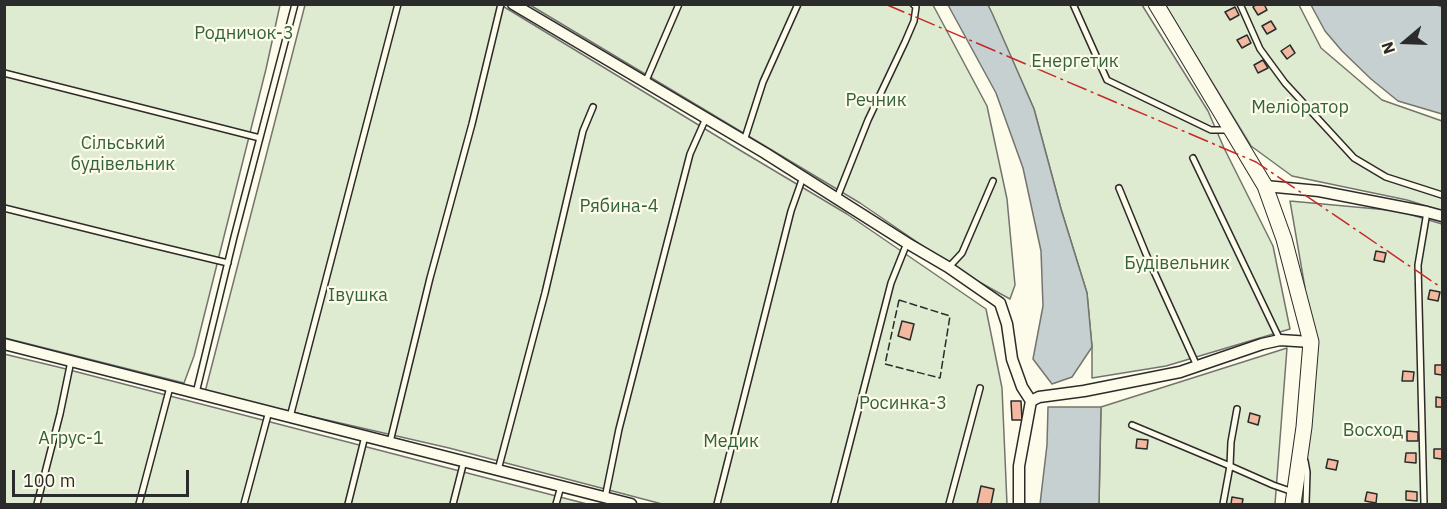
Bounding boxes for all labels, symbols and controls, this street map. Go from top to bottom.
north arrow [1375,12,1435,72]
park label: Родничок-3 [194,23,294,45]
text: N [1377,39,1399,57]
park label: Енергетик [1031,51,1119,73]
park label: Речник [845,90,907,112]
park label: Меліоратор [1251,97,1349,119]
park label: Сільський будівельник [71,133,175,176]
park label: Рябина-4 [579,196,659,218]
park label: Будівельник [1124,253,1230,275]
park label: Івушка [328,285,388,307]
park label: Росинка-3 [859,393,947,415]
park label: Восход [1343,420,1403,442]
park label: Агрус-1 [38,428,104,450]
park label: Медик [703,431,759,453]
scale bar [15,458,192,496]
text: 100 m [23,469,75,492]

